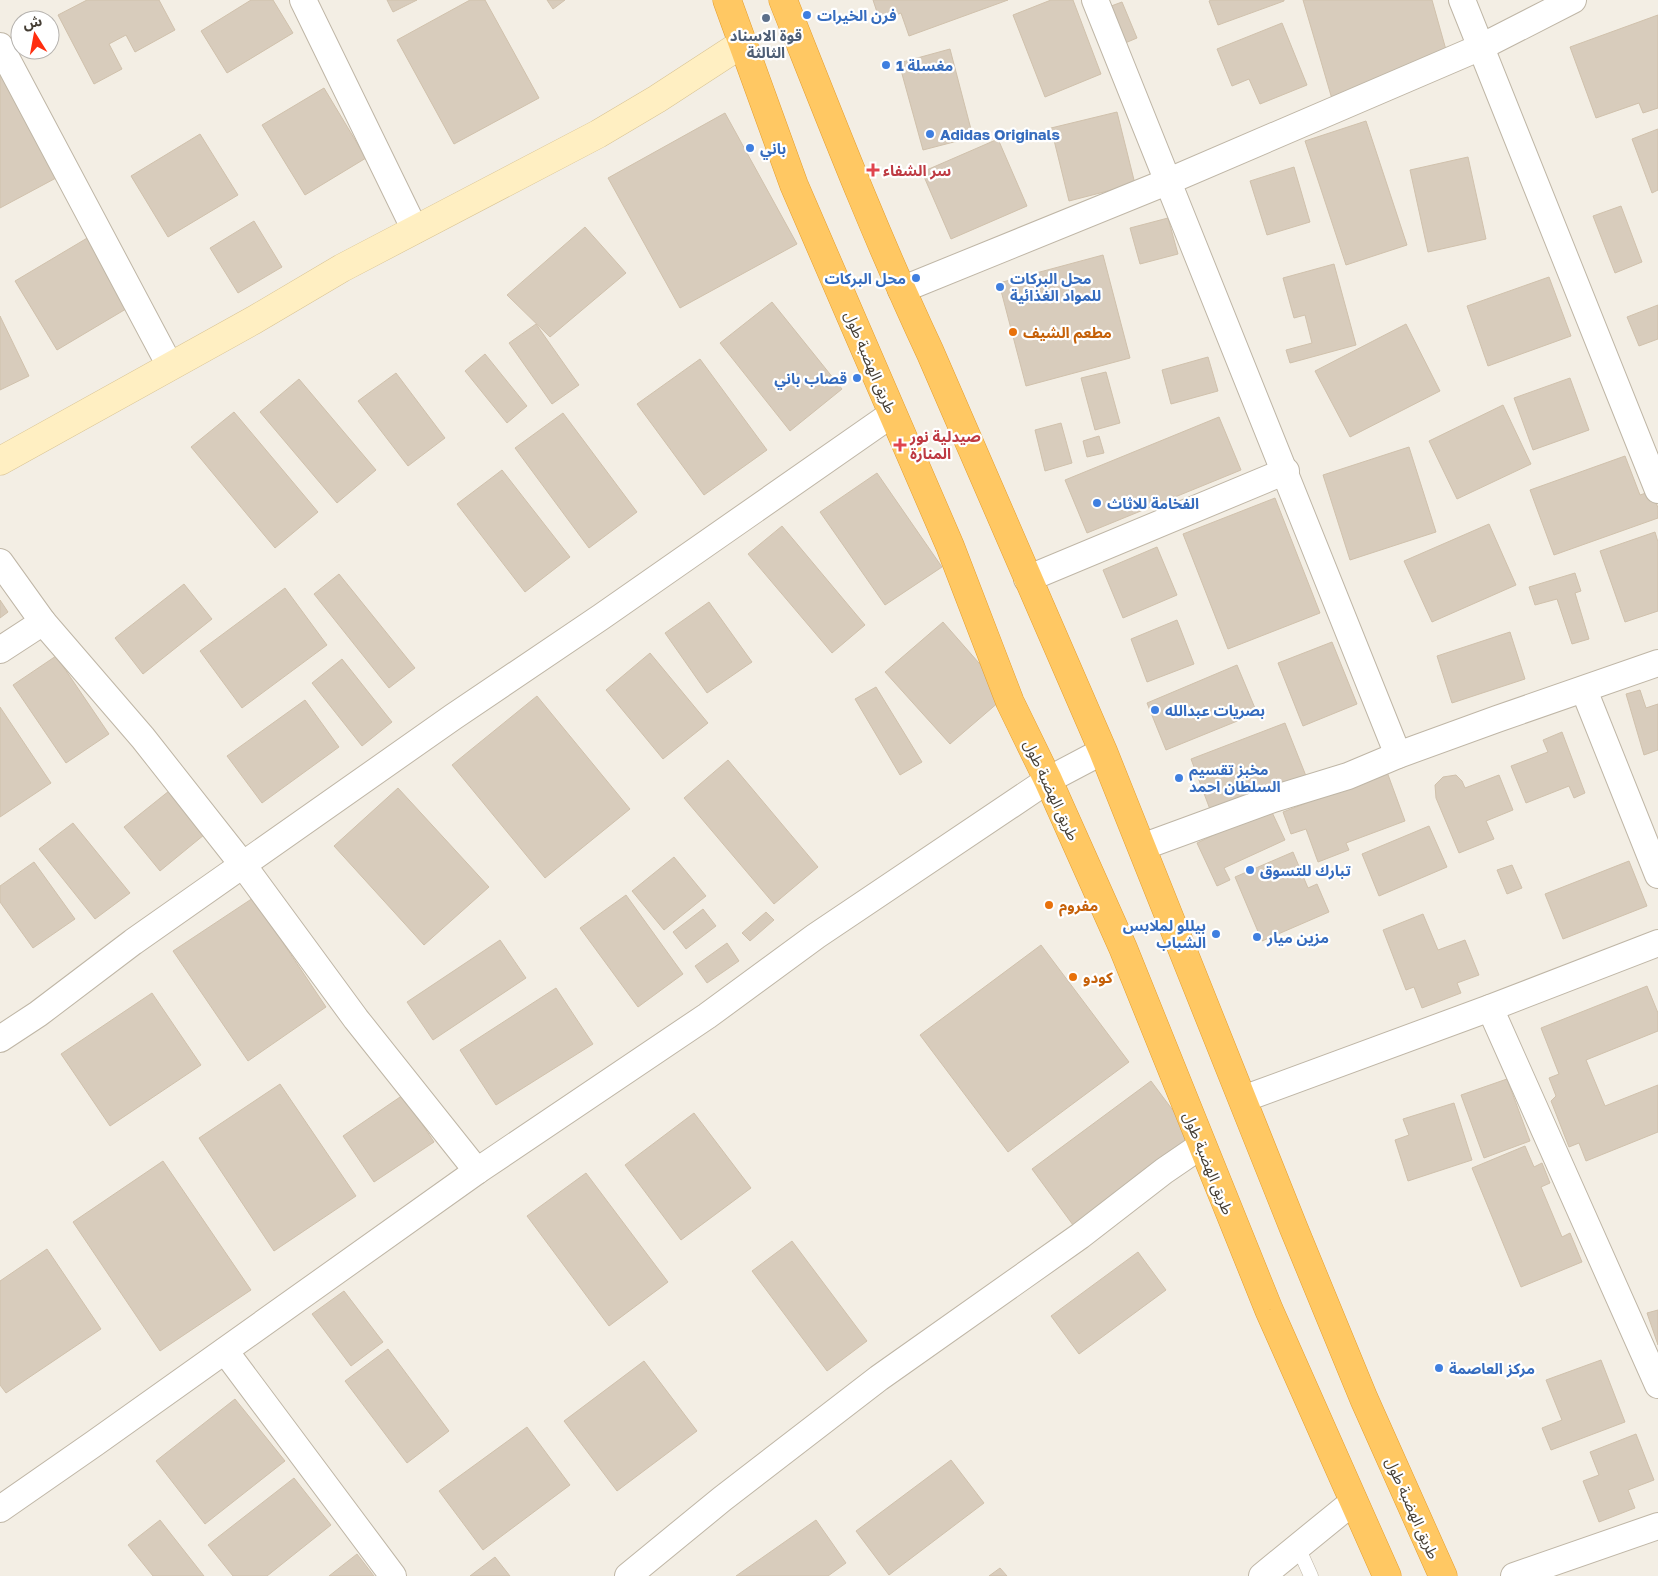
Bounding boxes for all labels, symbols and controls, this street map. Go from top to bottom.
place label: فرن الخيرات [817,6,897,25]
marker: فرن الخيرات [801,9,813,21]
north arrow [10,10,60,60]
text: ش [21,12,43,32]
marker: قوة الاسناد الثالثة [760,12,772,24]
place label: قوة الاسناد الثالثة [730,26,802,61]
place label: مغسلة 1 [896,56,953,74]
marker: مغسلة 1 [880,59,892,71]
place label: Adidas Originals [940,125,1060,143]
marker: Adidas Originals [924,128,936,140]
place label: باني [760,139,786,160]
marker: باني [744,142,756,154]
place label: سر الشفاء [883,161,951,180]
marker: سر الشفاء [867,164,879,176]
place label: محل البركات [824,269,906,288]
place label: محل البركات للمواد الغذائية [1010,269,1101,305]
marker: محل البركات [910,272,922,284]
marker: محل البركات للمواد الغذائية [994,281,1006,293]
street label: طريق الهضبة طول [840,308,901,417]
place label: مطعم الشيف [1023,323,1112,344]
marker: مطعم الشيف [1007,326,1019,338]
place label: قصاب باني [774,369,847,390]
marker: قصاب باني [851,372,863,384]
place label: صيدلية نور المنارة [909,427,981,463]
marker: صيدلية نور المنارة [894,439,906,451]
place label: الفخامة للاثاث [1107,494,1199,512]
marker: الفخامة للاثاث [1091,497,1103,509]
place label: بصريات عبدالله [1165,701,1265,720]
marker: بصريات عبدالله [1149,704,1161,716]
street label: طريق الهضبة طول [1019,737,1083,844]
place label: مخبز تقسيم السلطان احمد [1189,760,1281,795]
marker: مخبز تقسيم السلطان احمد [1173,772,1185,784]
place label: تبارك للتسوق [1260,861,1351,880]
marker: تبارك للتسوق [1244,864,1256,876]
place label: مفروم [1059,896,1098,917]
marker: مفروم [1043,899,1055,911]
place label: بيللو لملابس الشباب [1123,916,1206,951]
marker: بيللو لملابس الشباب [1210,928,1222,940]
place label: مزين ميار [1266,928,1329,947]
marker: مزين ميار [1251,931,1263,943]
place label: كودو [1083,968,1113,987]
marker: كودو [1067,971,1079,983]
street label: طريق الهضبة طول [1178,1109,1238,1218]
place label: مركز العاصمة [1449,1359,1535,1378]
marker: مركز العاصمة [1433,1362,1445,1374]
street label: طريق الهضبة طول [1381,1454,1443,1562]

